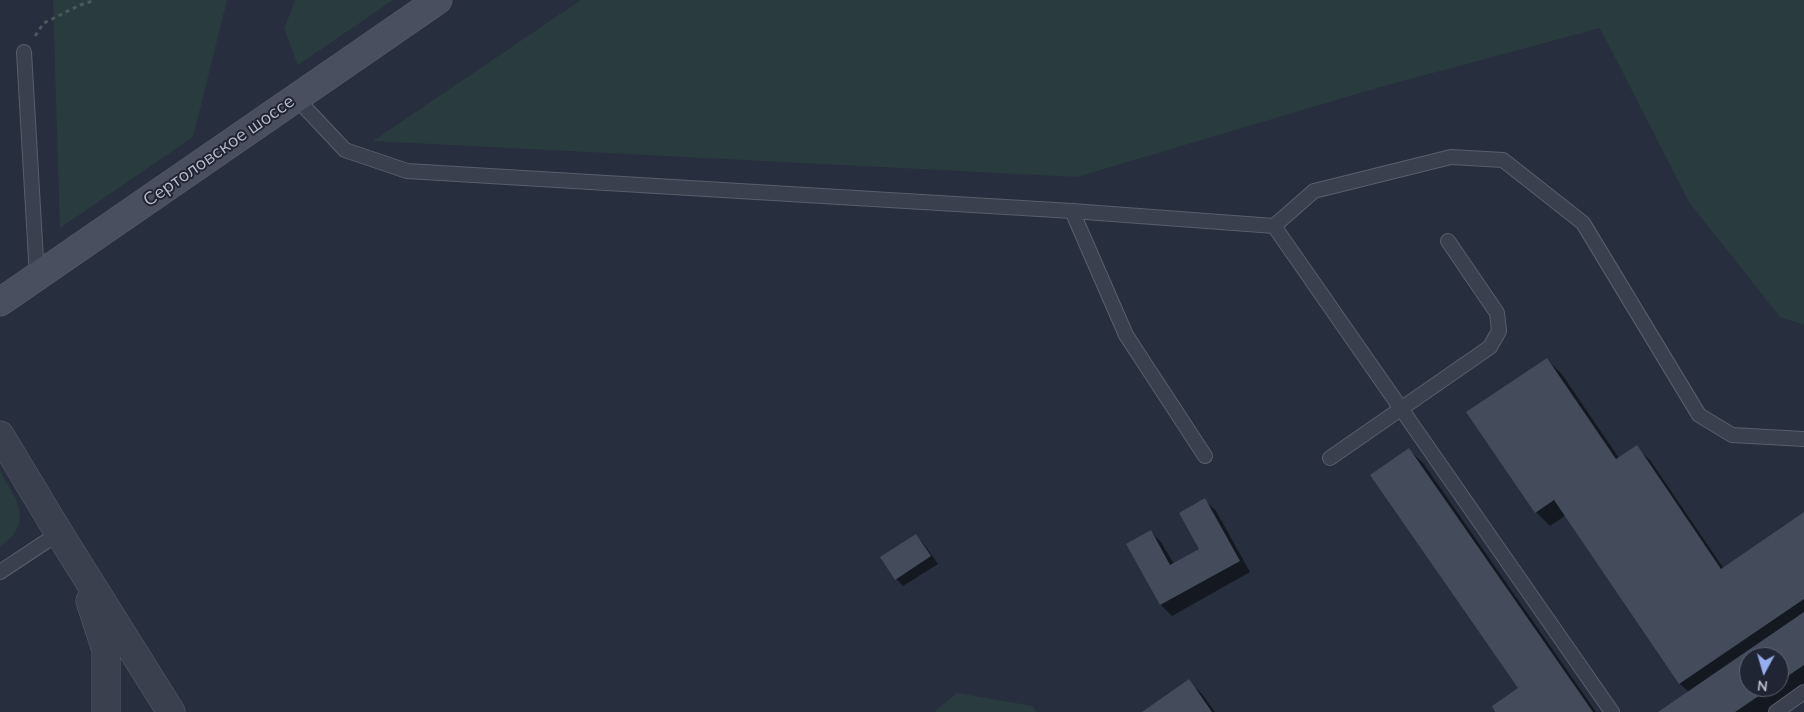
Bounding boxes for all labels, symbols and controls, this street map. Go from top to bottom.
street label: Сертоловское шоссе [139,91,299,211]
north arrow [1739,647,1789,697]
text: N [1756,676,1769,695]

